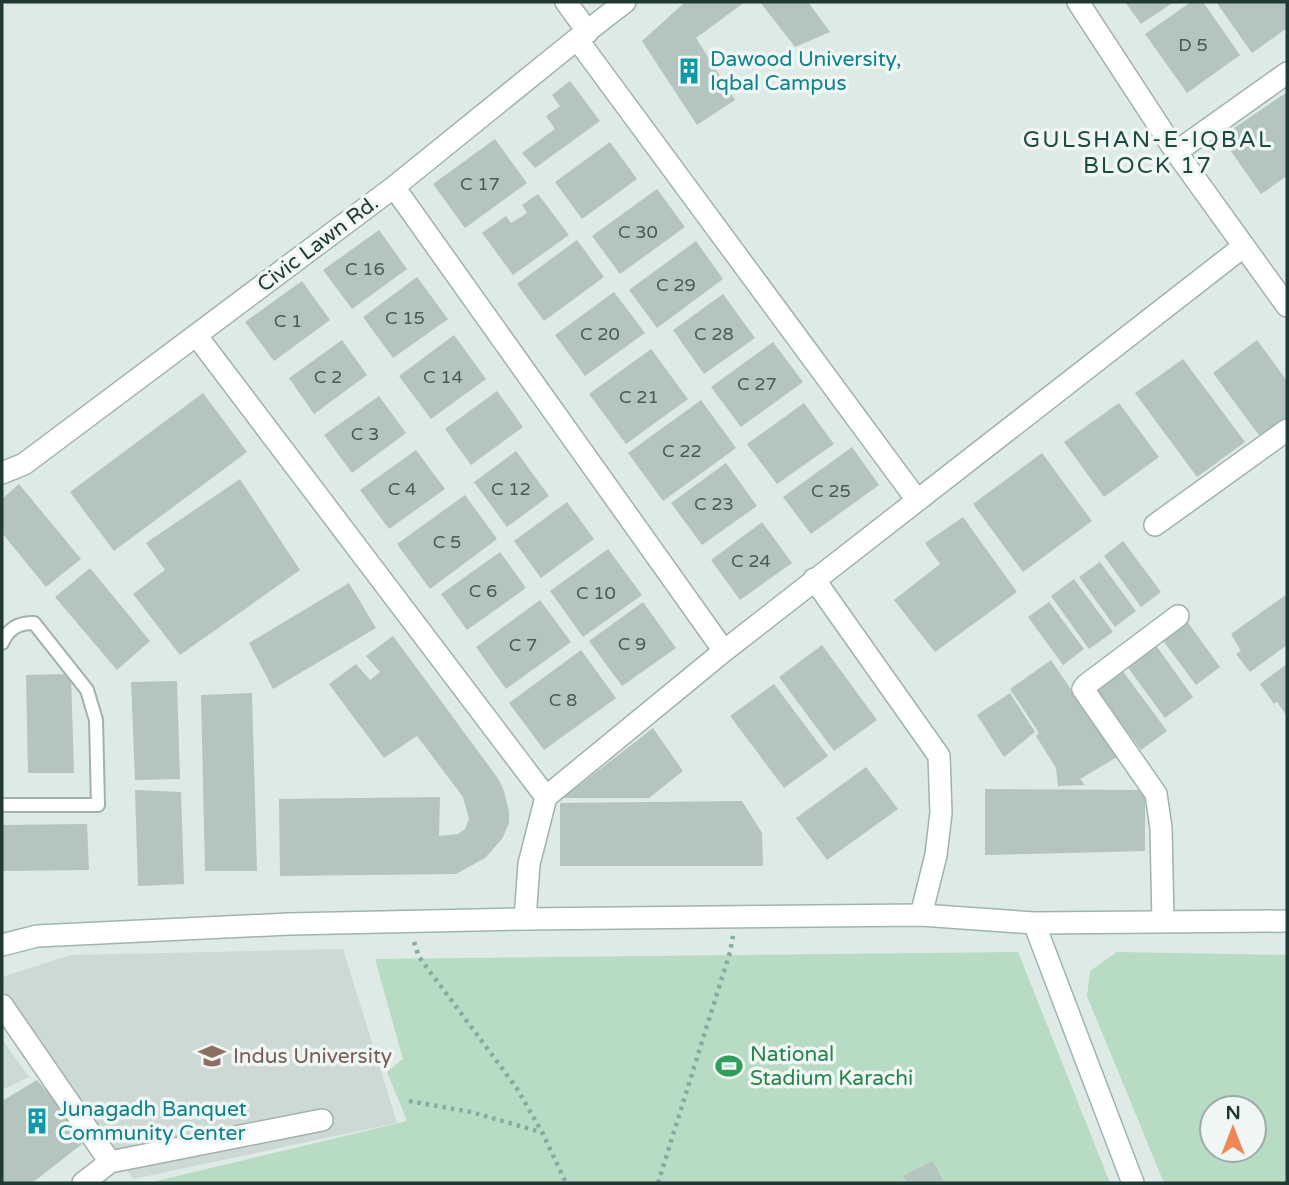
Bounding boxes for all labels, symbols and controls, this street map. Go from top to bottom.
house number: D 5 [1178,34,1208,56]
place label: Dawood University, Iqbal Campus [710,47,902,96]
building icon: Dawood University, Iqbal Campus [674,56,704,86]
district label: GULSHAN-E-IQBAL BLOCK 17 [1023,126,1273,180]
house number: C 17 [460,173,500,195]
street label: Civic Lawn Rd. [253,190,383,298]
house number: C 30 [618,221,658,243]
house number: C 16 [345,258,385,280]
house number: C 29 [656,274,696,296]
house number: C 15 [385,307,425,329]
house number: C 1 [274,310,302,332]
house number: C 20 [580,323,620,345]
house number: C 28 [694,323,734,345]
house number: C 2 [314,366,342,388]
house number: C 14 [423,366,463,388]
house number: C 27 [737,373,777,395]
house number: C 21 [619,386,659,408]
house number: C 3 [351,423,379,445]
house number: C 22 [662,440,702,462]
house number: C 4 [388,478,416,500]
house number: C 12 [491,478,531,500]
house number: C 25 [811,480,851,502]
house number: C 23 [694,493,734,515]
house number: C 5 [433,531,461,553]
house number: C 24 [731,550,771,572]
house number: C 6 [469,580,497,602]
house number: C 10 [576,582,616,604]
house number: C 9 [618,633,646,655]
house number: C 7 [509,634,537,656]
house number: C 8 [549,689,577,711]
school or university icon: Indus University [197,1041,227,1071]
place label: National Stadium Karachi [750,1042,913,1091]
place label: Indus University [233,1044,392,1069]
sports icon: National Stadium Karachi [714,1051,744,1081]
north arrow [1198,1094,1268,1164]
place label: Junagadh Banquet Community Center [58,1097,247,1146]
text: N [1225,1102,1241,1124]
building icon: Junagadh Banquet Community Center [22,1106,52,1136]

